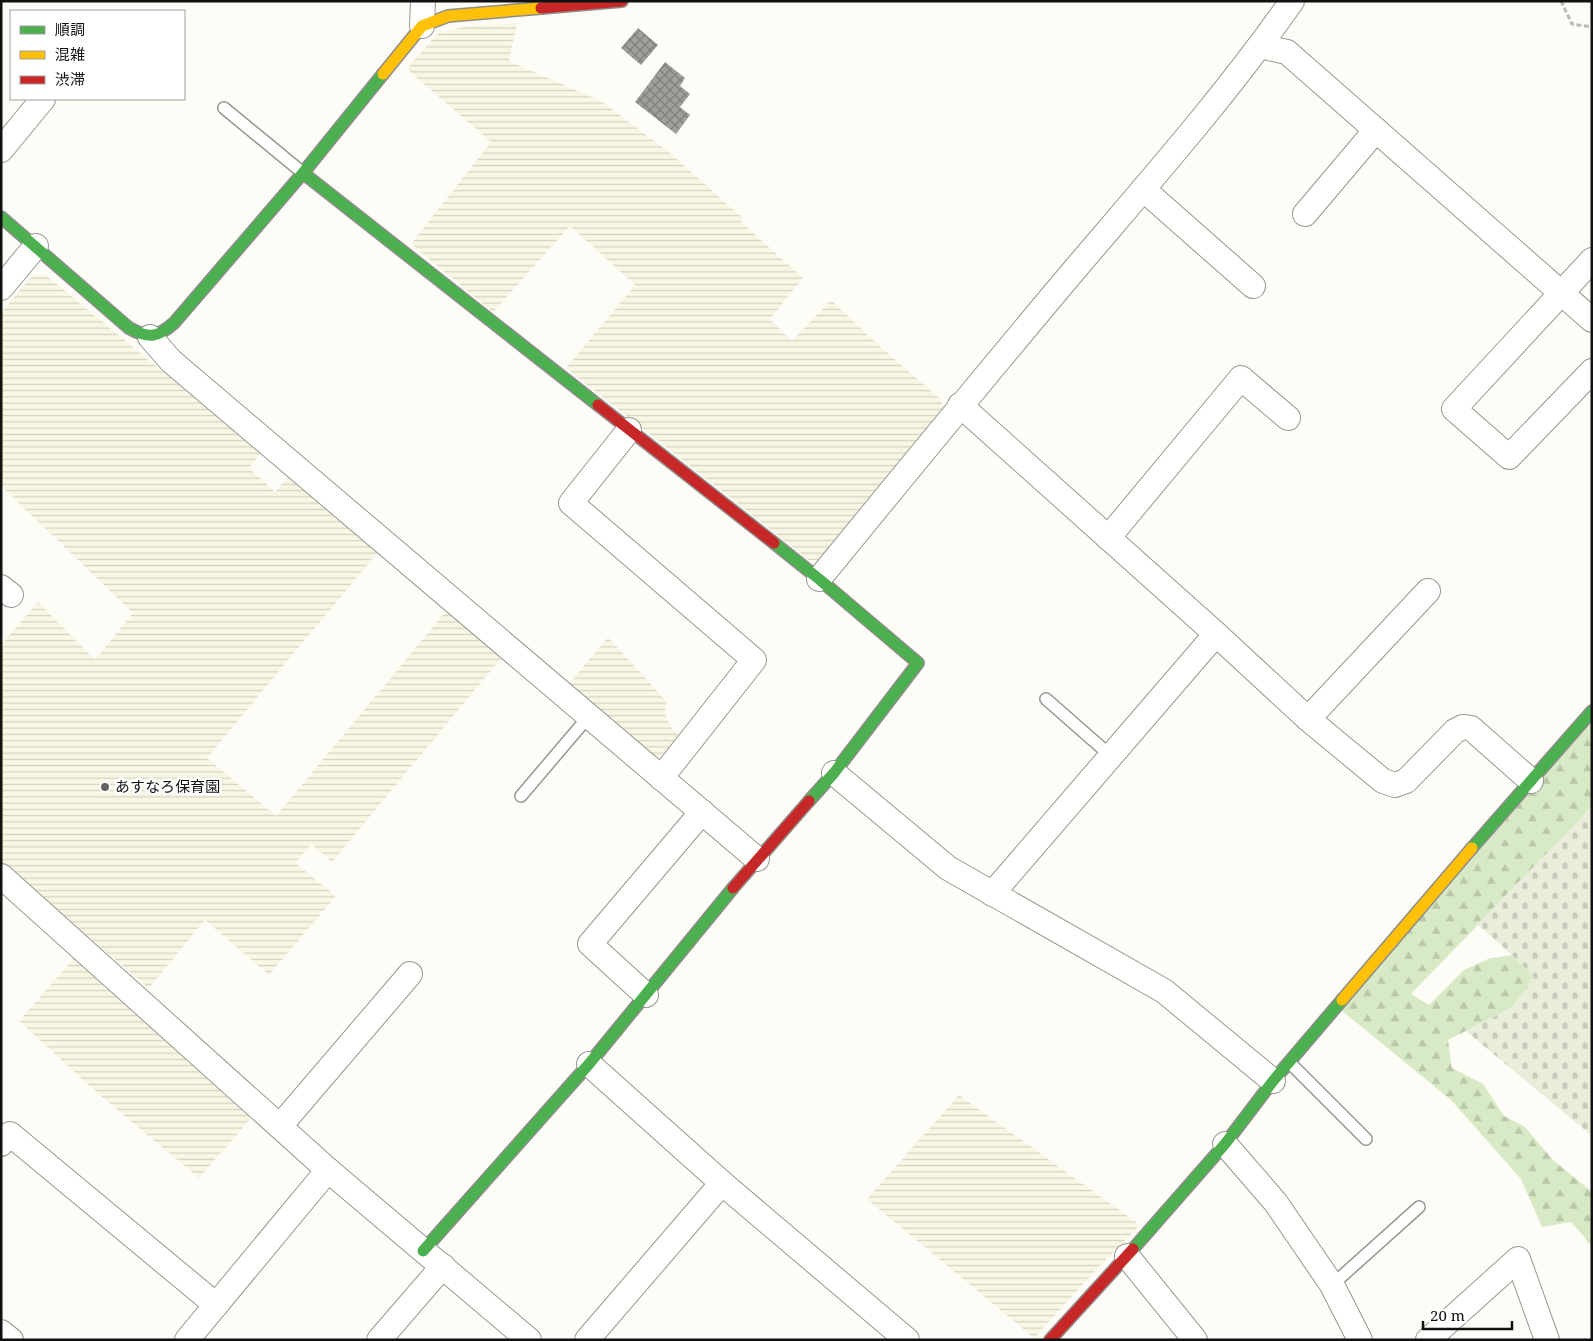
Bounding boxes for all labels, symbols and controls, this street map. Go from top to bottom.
legend [10,10,185,100]
text: 順調 [55,19,85,39]
text: 混雑 [55,44,85,64]
text: 渋滞 [55,69,85,89]
place label: あすなろ保育園 [115,776,220,796]
marker: あすなろ保育園 [99,781,111,793]
scale bar [1423,1298,1512,1330]
text: 20 m [1430,1305,1465,1325]

